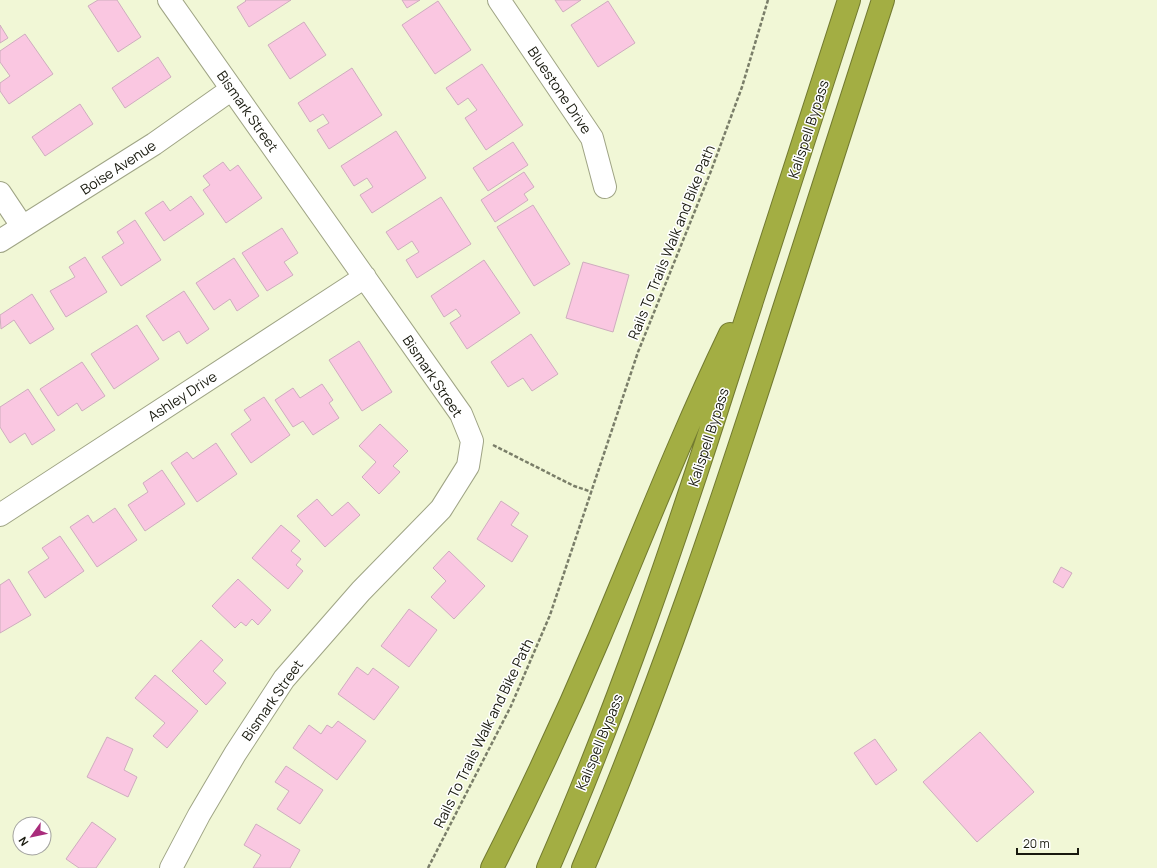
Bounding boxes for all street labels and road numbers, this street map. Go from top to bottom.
street label: Bluestone Drive [524,43,596,137]
street label: Bismark Street [213,67,283,156]
street label: Kalispell Bypass [783,77,833,181]
street label: Boise Avenue [77,136,159,198]
street label: Rails To Trails Walk and Bike Path [623,142,719,342]
street label: Bismark Street [399,331,468,421]
street label: Ashley Drive [144,367,220,425]
street label: Kalispell Bypass [683,385,733,489]
street label: Rails To Trails Walk and Bike Path [429,635,537,831]
street label: Bismark Street [237,655,307,744]
street label: Kalispell Bypass [571,691,627,793]

